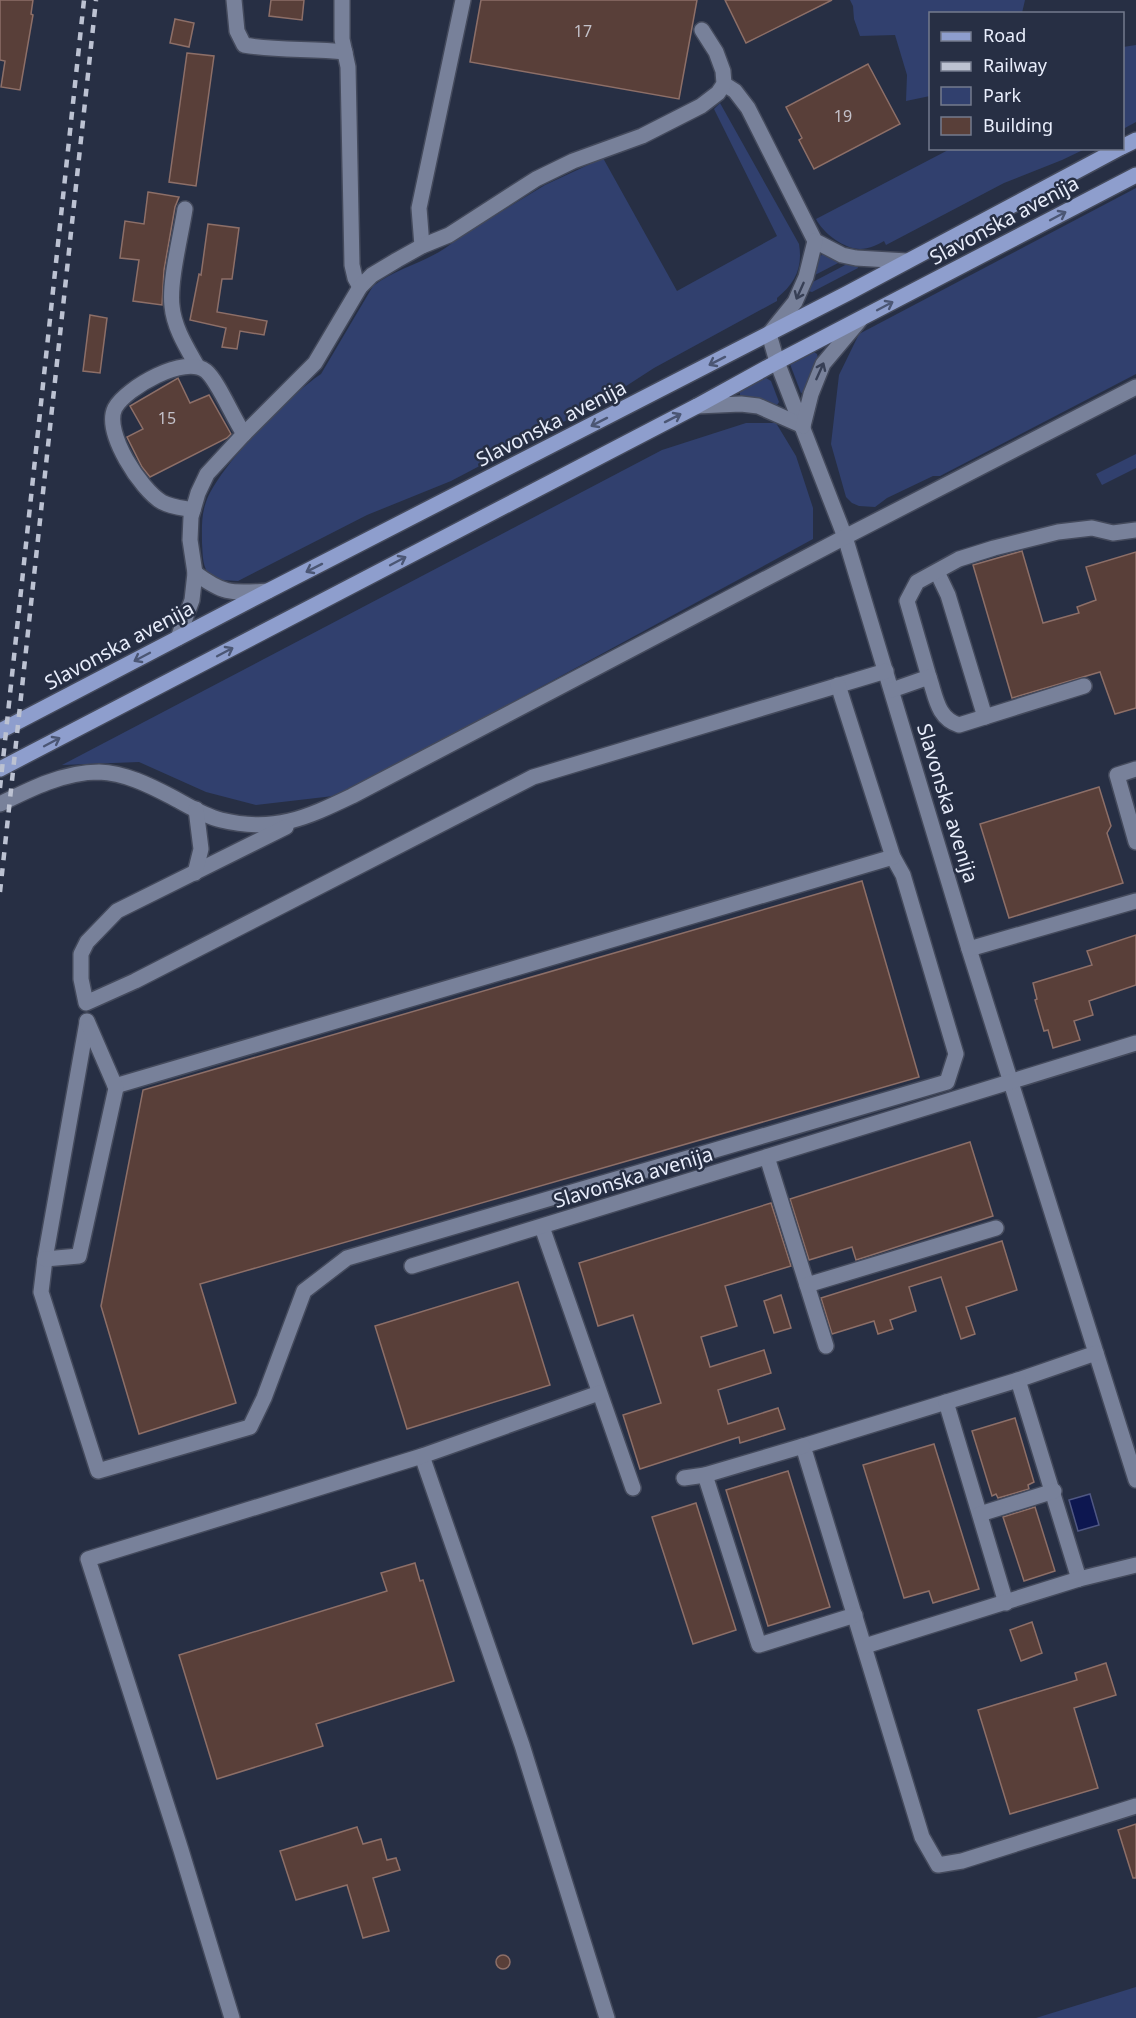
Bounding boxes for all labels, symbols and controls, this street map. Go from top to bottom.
legend [929,12,1124,150]
house number: 17 [574,20,592,42]
text: Road [983,23,1026,47]
text: Railway [983,53,1048,77]
text: Park [983,83,1021,107]
house number: 19 [834,105,852,127]
text: Building [983,113,1053,137]
street label: Slavonska avenija [925,169,1083,271]
one-way arrow [1049,210,1066,222]
one-way arrow [793,282,805,300]
one-way arrow [876,300,894,312]
one-way arrow [709,355,726,367]
one-way arrow [815,362,827,380]
street label: Slavonska avenija [471,373,631,473]
house number: 15 [158,407,176,429]
one-way arrow [664,412,682,423]
one-way arrow [591,416,609,428]
one-way arrow [389,555,407,567]
one-way arrow [305,563,323,574]
street label: Slavonska avenija [40,594,198,696]
one-way arrow [216,645,234,657]
one-way arrow [133,652,151,664]
street label: Slavonska avenija [911,720,985,886]
one-way arrow [43,735,61,747]
street label: Slavonska avenija [550,1140,716,1214]

